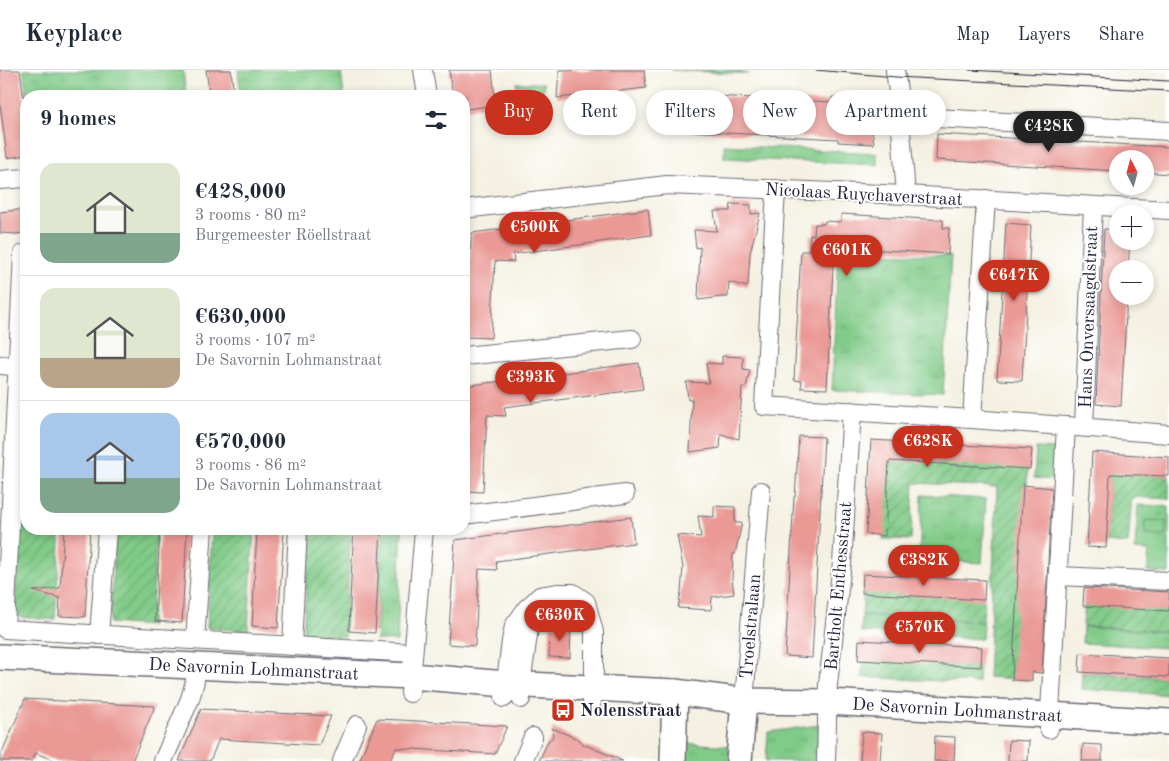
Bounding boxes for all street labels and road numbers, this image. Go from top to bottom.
street label: Nicolaas Ruychaverstraat [765,181,963,209]
street label: Hans Onversaagdstraat [1077,225,1101,409]
street label: Bartholt Enthesstraat [823,501,855,671]
street label: Troelstralaan [738,573,764,679]
street label: De Savornin Lohmanstraat [148,656,359,684]
street label: De Savornin Lohmanstraat [851,695,1063,726]

